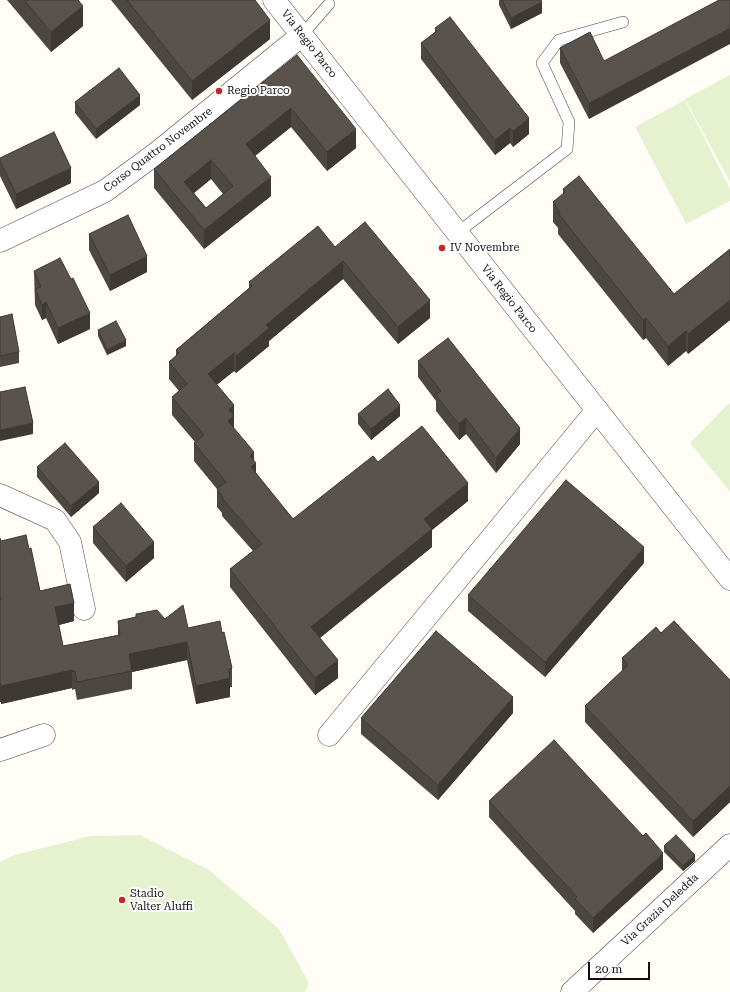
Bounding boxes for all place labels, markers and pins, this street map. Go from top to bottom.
place label: Regio Parco [227,84,290,98]
marker: Regio Parco [214,86,224,96]
place label: IV Novembre [450,241,519,255]
marker: IV Novembre [437,243,447,253]
place label: Stadio Valter Aluffi [130,887,193,913]
marker: Stadio Valter Aluffi [117,895,127,905]

